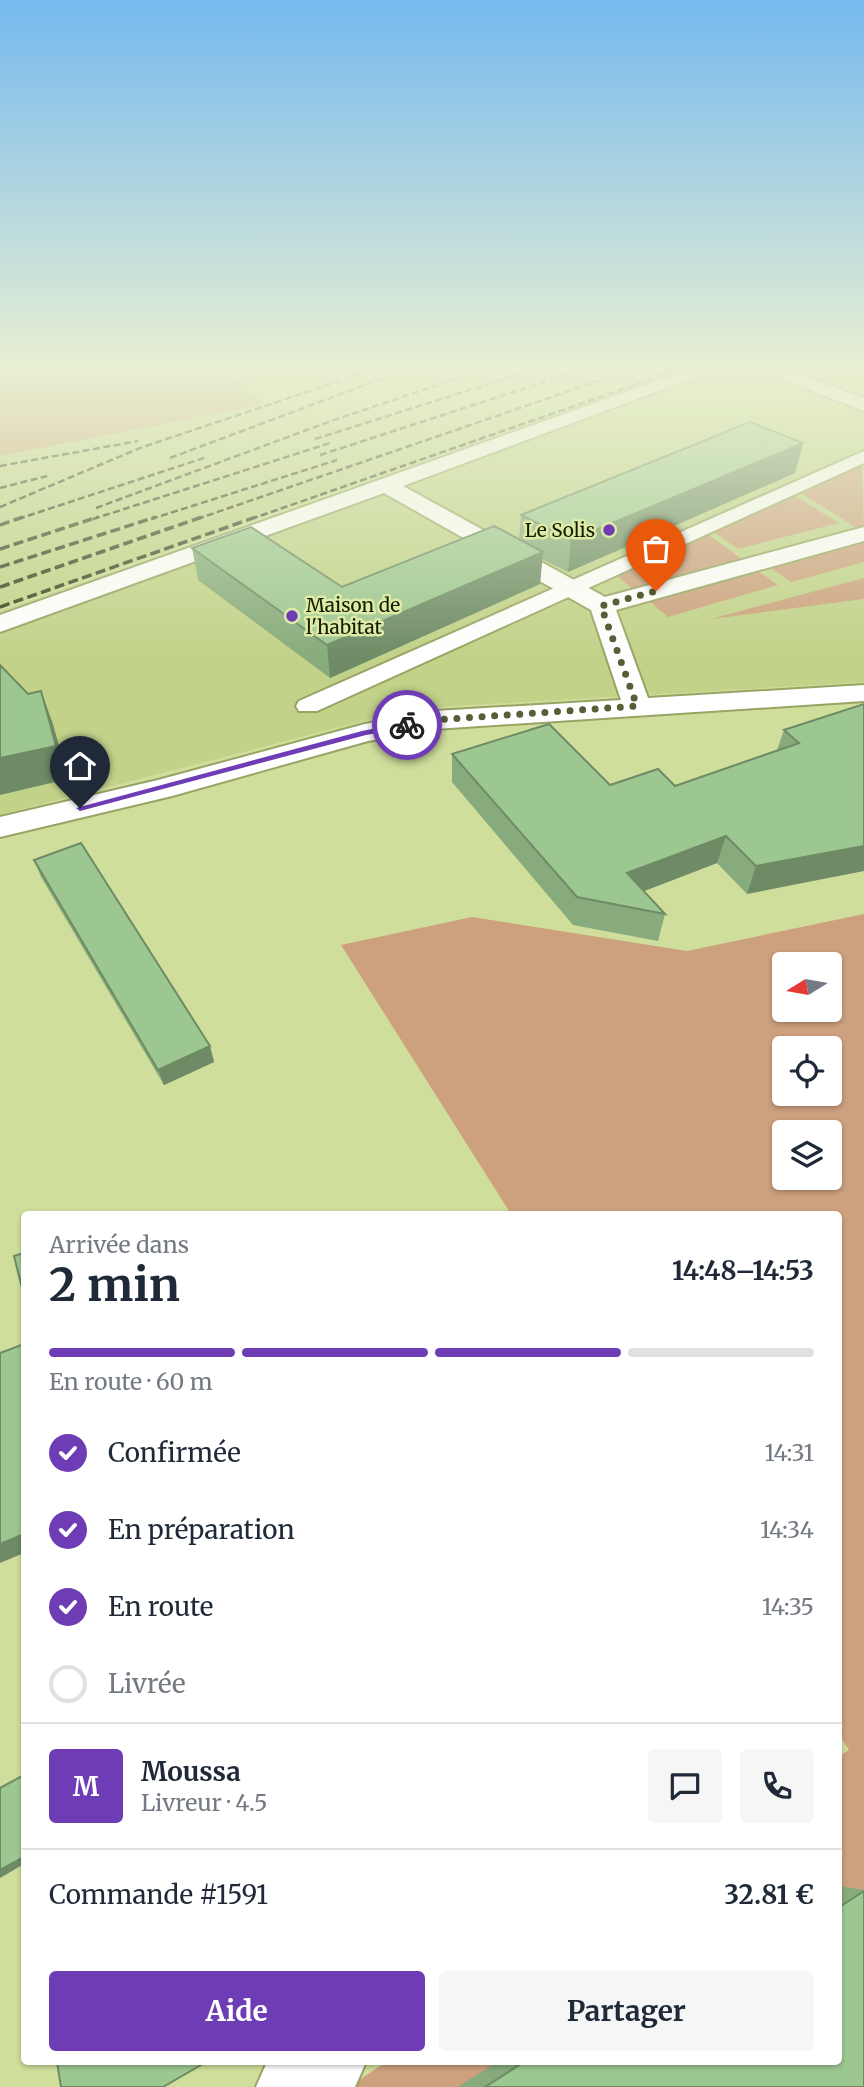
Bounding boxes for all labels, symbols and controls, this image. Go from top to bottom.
place label: Le Solis [525,518,595,542]
pin [626,519,686,591]
marker: Le Solis [601,522,617,538]
icon: bag [637,530,675,568]
place label: Maison de l'habitat [306,593,400,639]
marker: Maison de l'habitat [284,608,300,624]
courier [372,690,442,760]
icon: bike [388,706,426,744]
pin [50,736,110,808]
icon: home [61,747,99,785]
north arrow [772,952,842,1022]
map controls [772,952,842,1190]
button: locate [772,1036,842,1106]
button: layers [772,1120,842,1190]
text: Arrivée dans [49,1230,189,1259]
text: 14:48–14:53 [672,1254,814,1287]
text: 2 min [49,1256,180,1314]
text: En route · 60 m [49,1367,213,1396]
icon: check [49,1434,87,1472]
text: Confirmée [108,1436,241,1469]
text: 14:31 [764,1438,814,1467]
icon: check [49,1511,87,1549]
text: En préparation [108,1513,295,1546]
text: 14:34 [760,1515,814,1544]
icon: check [49,1588,87,1626]
text: En route [108,1590,213,1623]
text: 14:35 [762,1592,814,1621]
text: Livrée [108,1667,186,1700]
button: chat [648,1749,722,1823]
button: phone [740,1749,814,1823]
text: Moussa [141,1755,241,1788]
text: M [73,1770,99,1803]
text: Livreur · 4.5 [141,1788,268,1817]
text: Commande #1591 [49,1878,268,1911]
text: 32.81 € [724,1878,814,1911]
button: Aide [49,1971,425,2051]
button: Partager [439,1971,814,2051]

